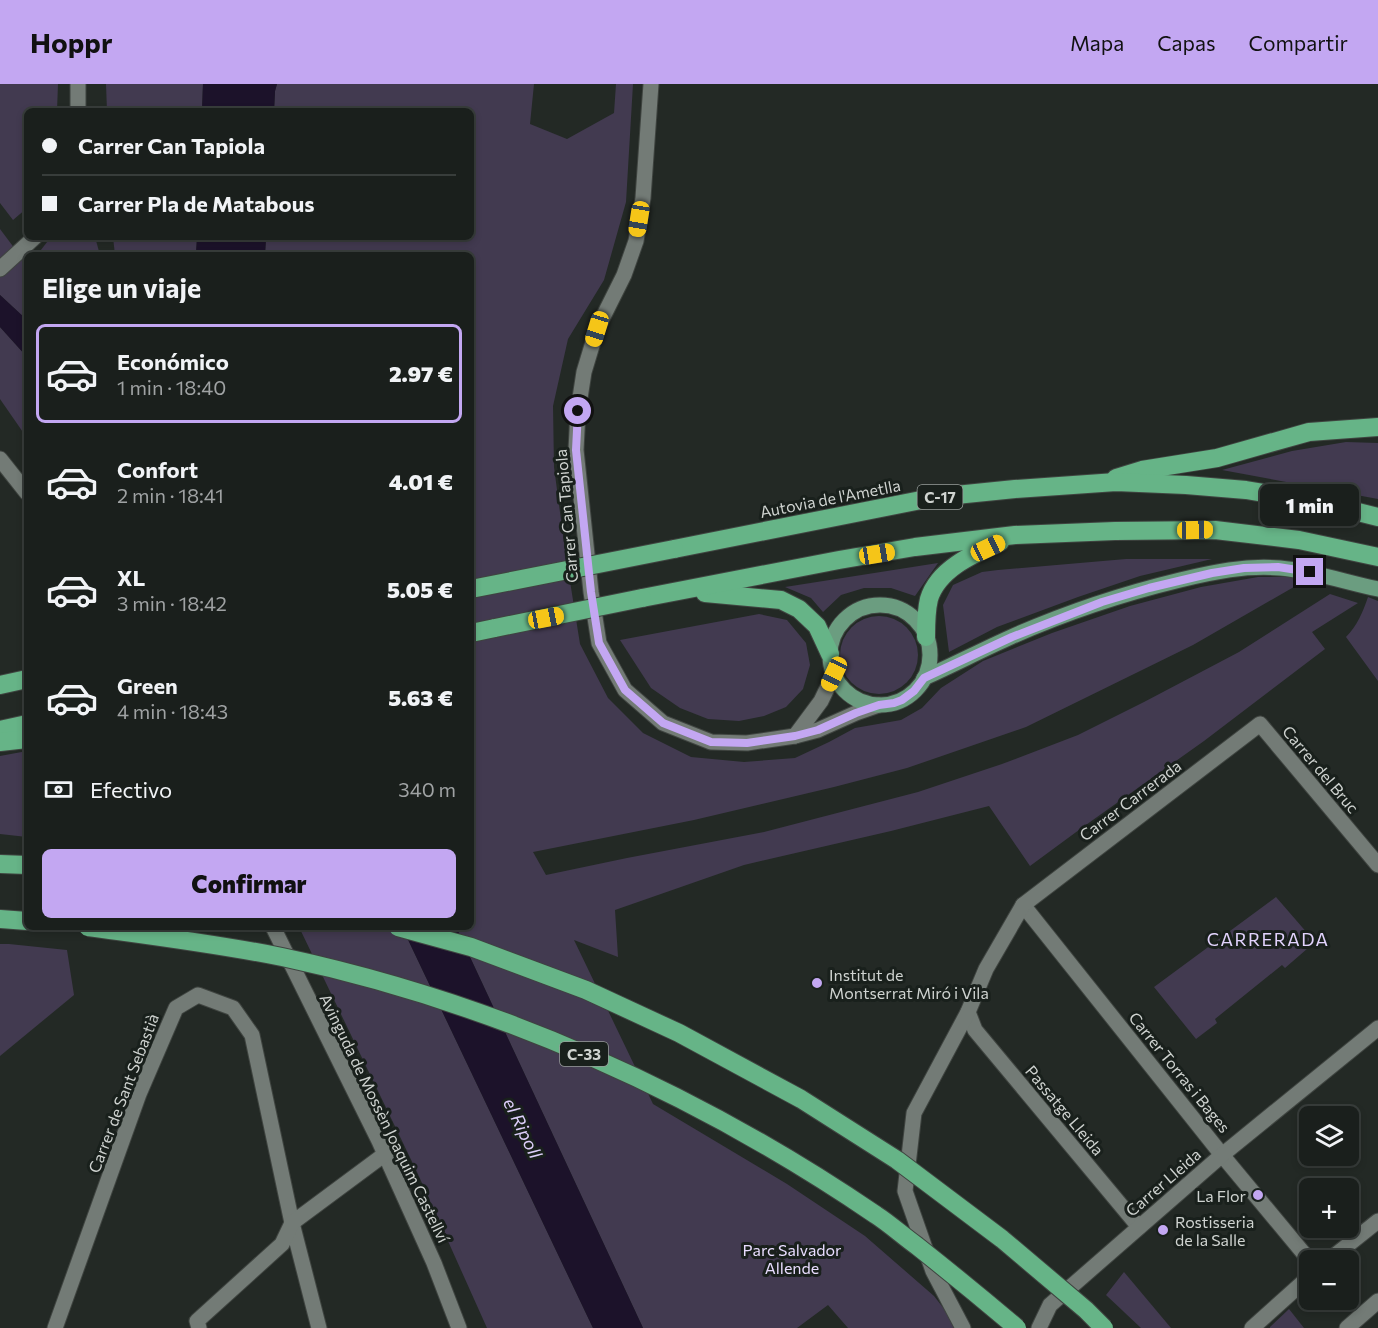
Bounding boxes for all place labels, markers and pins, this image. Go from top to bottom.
place label: Institut de Montserrat Miró i Vila [829,965,989,1002]
marker: Institut de Montserrat Miró i Vila [810,976,824,990]
place label: La Flor [1196,1186,1247,1205]
marker: La Flor [1251,1188,1265,1202]
place label: Rostisseria de la Salle [1175,1212,1254,1249]
marker: Rostisseria de la Salle [1156,1223,1170,1237]

